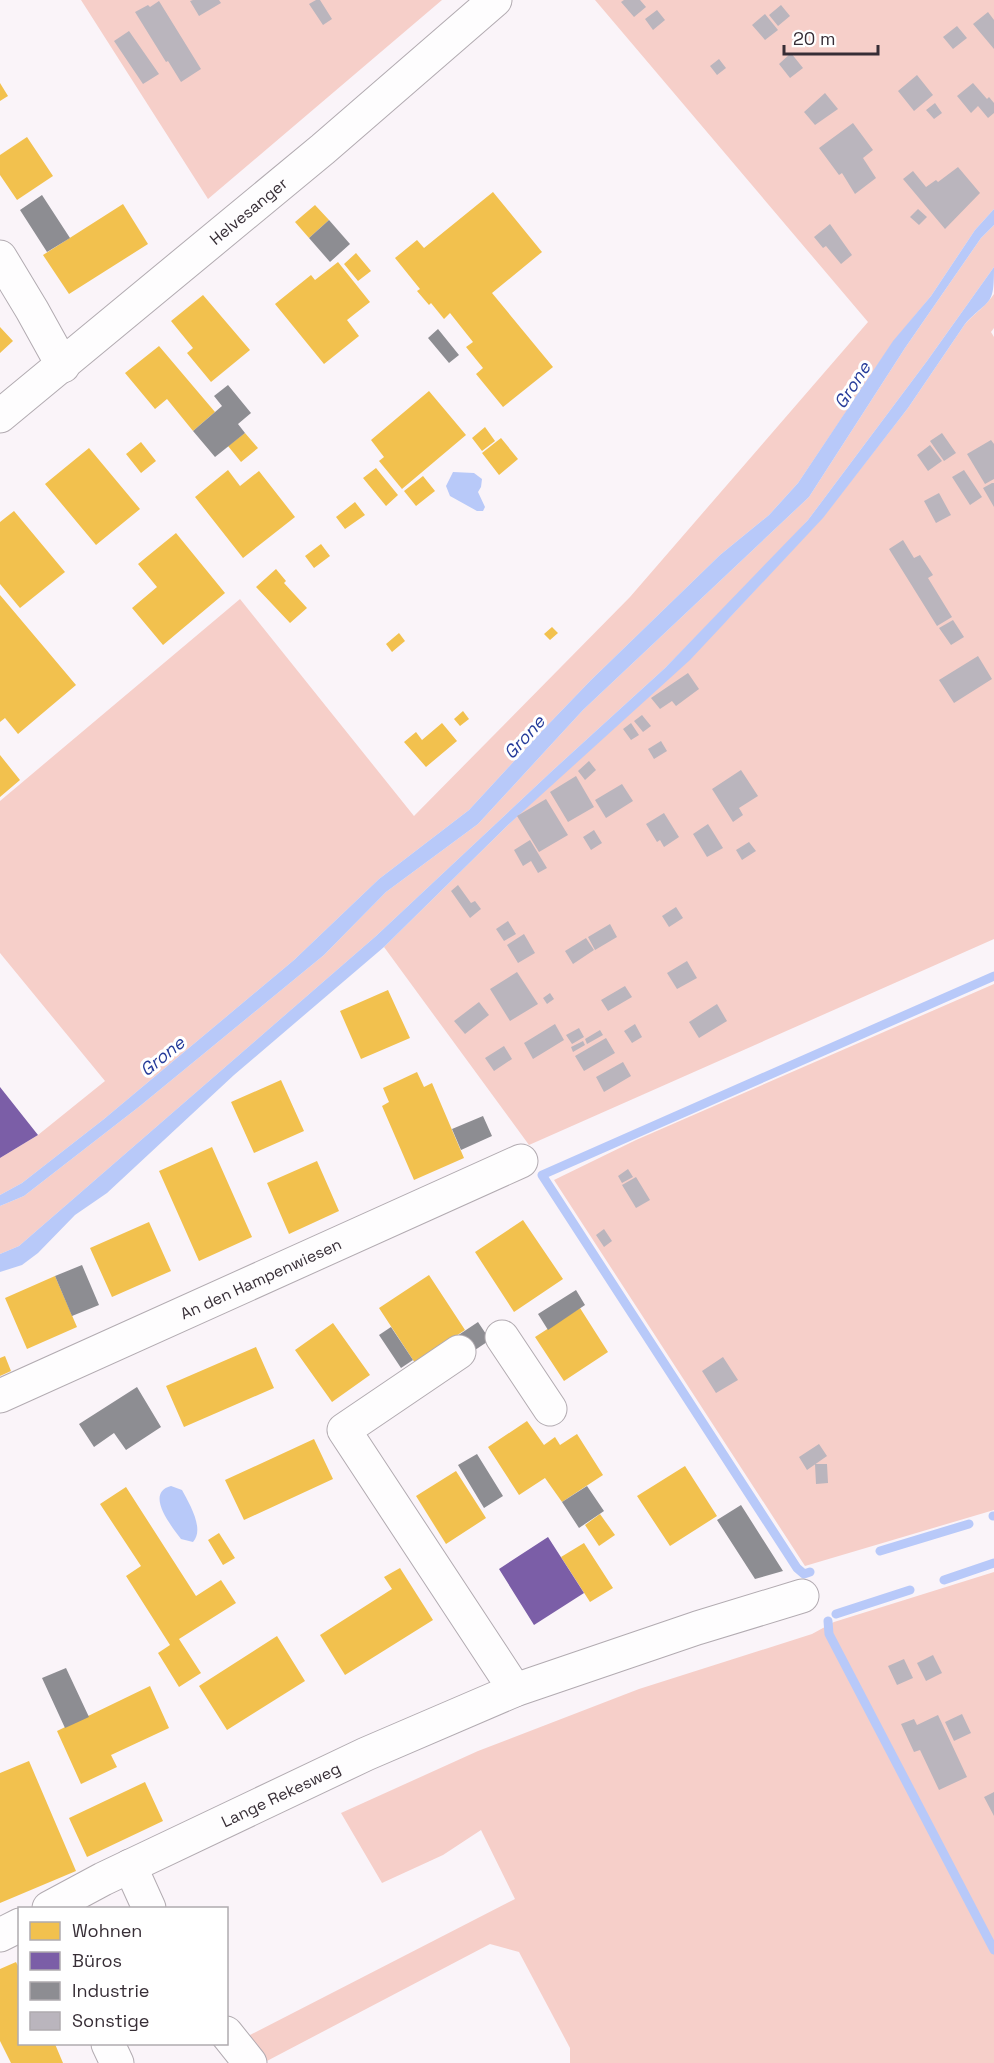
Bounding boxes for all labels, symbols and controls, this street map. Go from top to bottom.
scale bar [784,18,878,56]
text: 20 m [793,27,836,50]
street label: Helvesanger [205,173,291,249]
water label: Grone [828,356,876,413]
water label: Grone [498,709,551,764]
water label: Grone [135,1030,190,1081]
street label: An den Hampenwiesen [177,1233,345,1324]
street label: Lange Rekesweg [218,1757,344,1832]
legend [18,1907,228,2045]
text: Wohnen [72,1919,142,1942]
text: Büros [72,1949,122,1972]
text: Industrie [72,1979,149,2002]
text: Sonstige [72,2009,149,2032]

